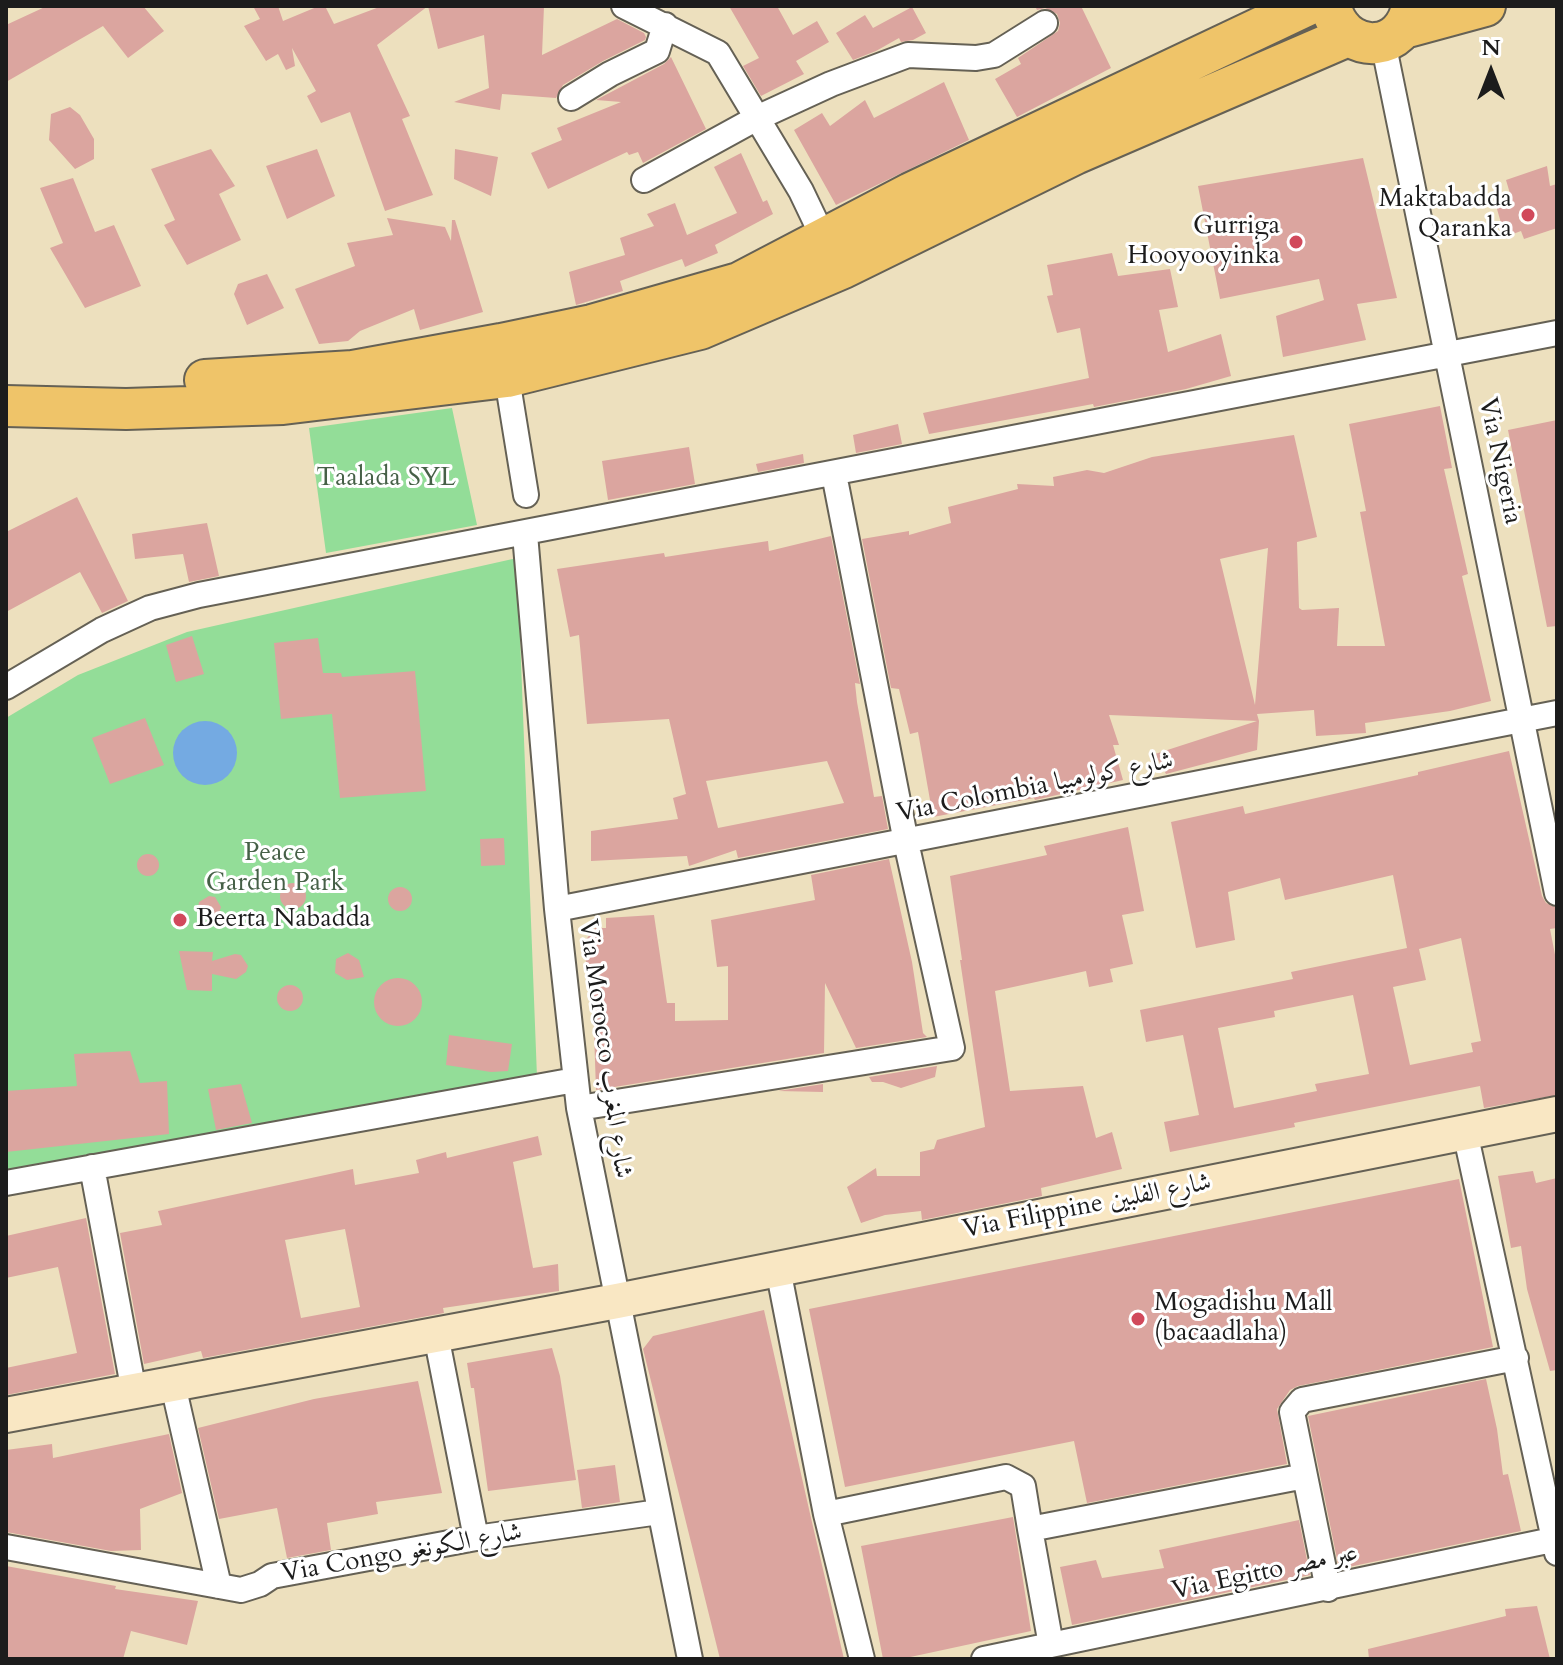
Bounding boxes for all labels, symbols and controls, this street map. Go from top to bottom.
north arrow [1451,32,1531,112]
text: N [1481,33,1501,63]
place label: Maktabadda Qaranka [1379,184,1512,246]
marker: Maktabadda Qaranka [1519,206,1537,224]
place label: Gurriga Hooyooyinka [1127,211,1280,272]
marker: Gurriga Hooyooyinka [1287,233,1305,251]
street label: Via Nigeria [1470,395,1528,527]
park label: Taalada SYL [316,463,456,495]
street label: Via Colombia شارع كولومبيا [894,746,1176,830]
park label: Peace Garden Park [206,838,344,900]
place label: Beerta Nabadda [196,904,371,936]
marker: Beerta Nabadda [171,911,189,929]
street label: Via Morocco شارع المغرب [570,918,638,1180]
street label: Via Filippine شارع الفلبين [960,1168,1214,1246]
place label: Mogadishu Mall (bacaadlaha) [1154,1288,1333,1350]
marker: Mogadishu Mall (bacaadlaha) [1129,1310,1147,1328]
street label: Via Congo شارع الكونغو [279,1517,525,1591]
street label: Via Egitto عبر مصر [1169,1538,1361,1608]

